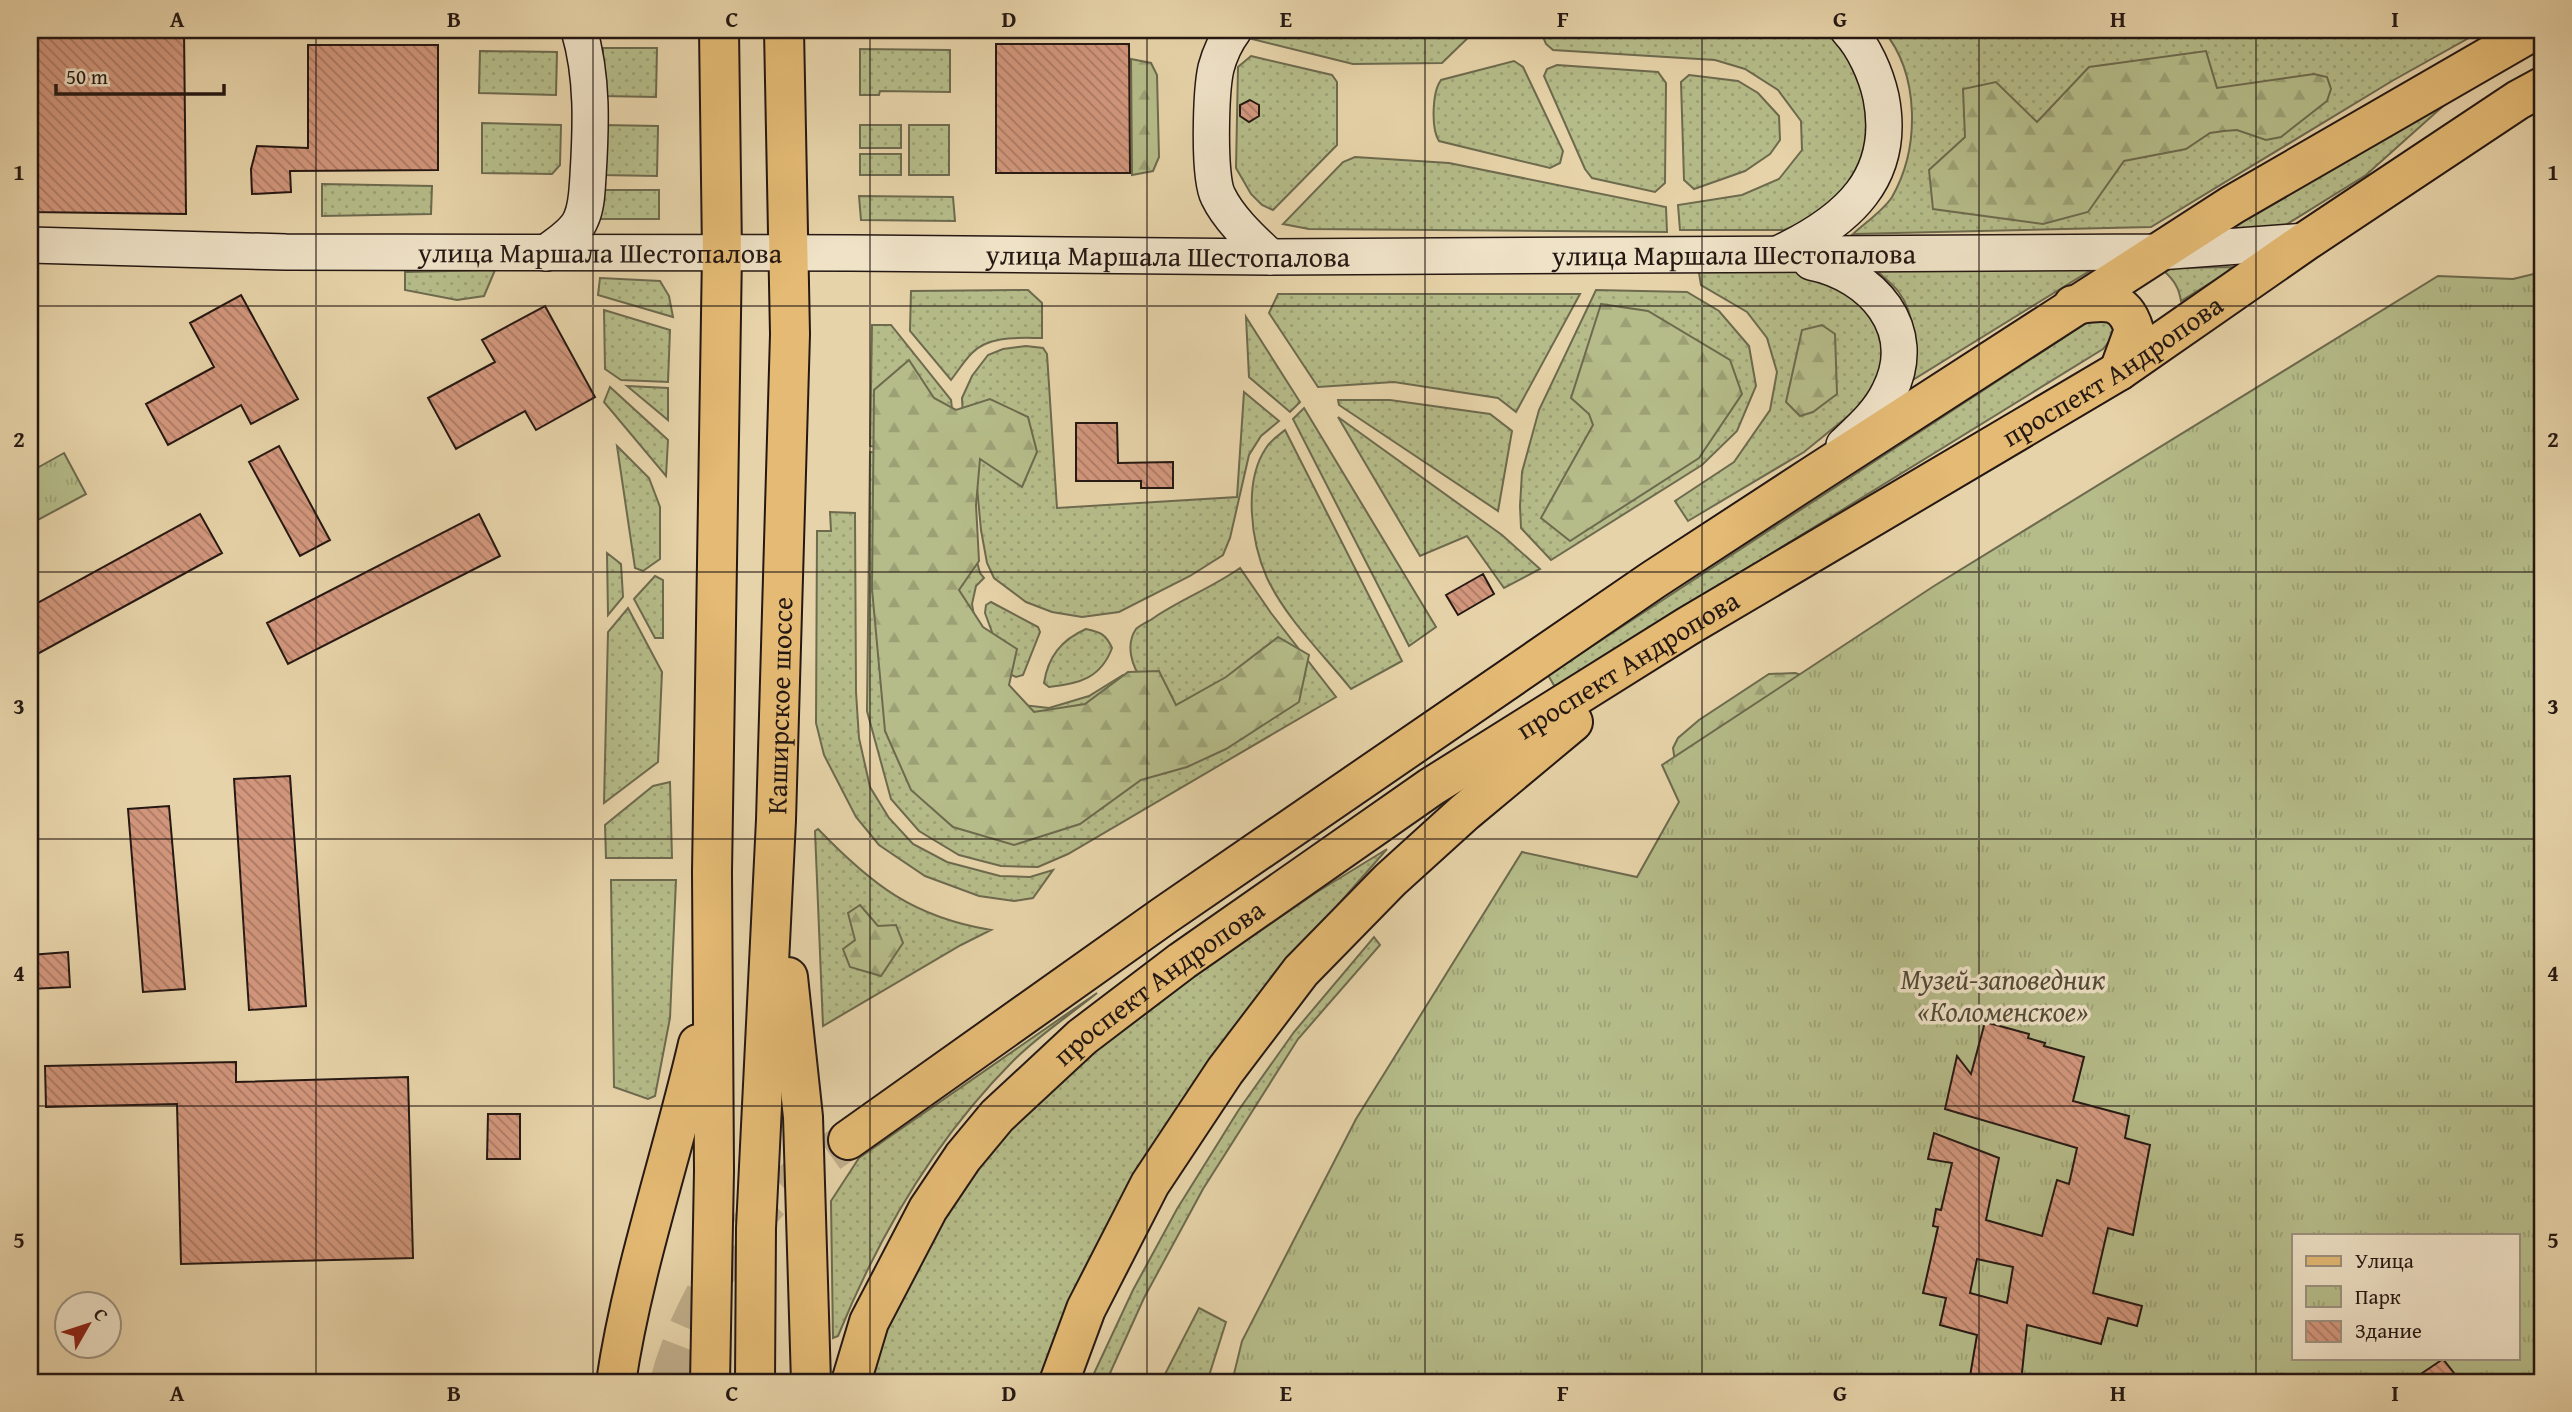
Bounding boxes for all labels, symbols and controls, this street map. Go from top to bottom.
text: A [170,2,185,35]
text: B [447,2,461,35]
text: C [725,2,739,35]
text: D [1002,2,1017,35]
text: E [1280,2,1292,35]
text: F [1557,2,1569,35]
text: G [1833,2,1847,35]
text: H [2110,2,2126,35]
text: I [2391,2,2399,35]
scale bar [56,52,224,96]
text: 50 m [66,61,108,92]
text: 1 [13,155,25,188]
text: 1 [2547,155,2559,188]
street label: улица Маршала Шестопалова [417,231,783,273]
street label: улица Маршала Шестопалова [1551,232,1917,275]
street label: улица Маршала Шестопалова [985,233,1351,277]
street label: проспект Андропова [1993,284,2231,456]
text: 2 [13,422,25,455]
text: 2 [2547,422,2559,455]
street label: проспект Андропова [1508,579,1747,749]
street label: Каширское шоссе [755,596,802,815]
text: 3 [13,689,25,722]
text: 3 [2547,689,2559,722]
street label: проспект Андропова [1043,888,1273,1075]
text: 4 [13,956,25,989]
text: 4 [2547,956,2559,989]
park label: Музей-заповедник «Коломенское» [1901,958,2106,1031]
text: 5 [13,1223,25,1256]
text: 5 [2547,1223,2559,1256]
legend [2292,1234,2520,1360]
text: Улица [2355,1245,2414,1276]
text: Парк [2355,1281,2401,1312]
north arrow [52,1290,122,1360]
text: С [87,1301,116,1327]
text: Здание [2355,1315,2422,1346]
text: A [170,1376,185,1409]
text: B [447,1376,461,1409]
text: C [725,1376,739,1409]
text: D [1002,1376,1017,1409]
text: E [1280,1376,1292,1409]
text: F [1557,1376,1569,1409]
text: G [1833,1376,1847,1409]
text: H [2110,1376,2126,1409]
text: I [2391,1376,2399,1409]

